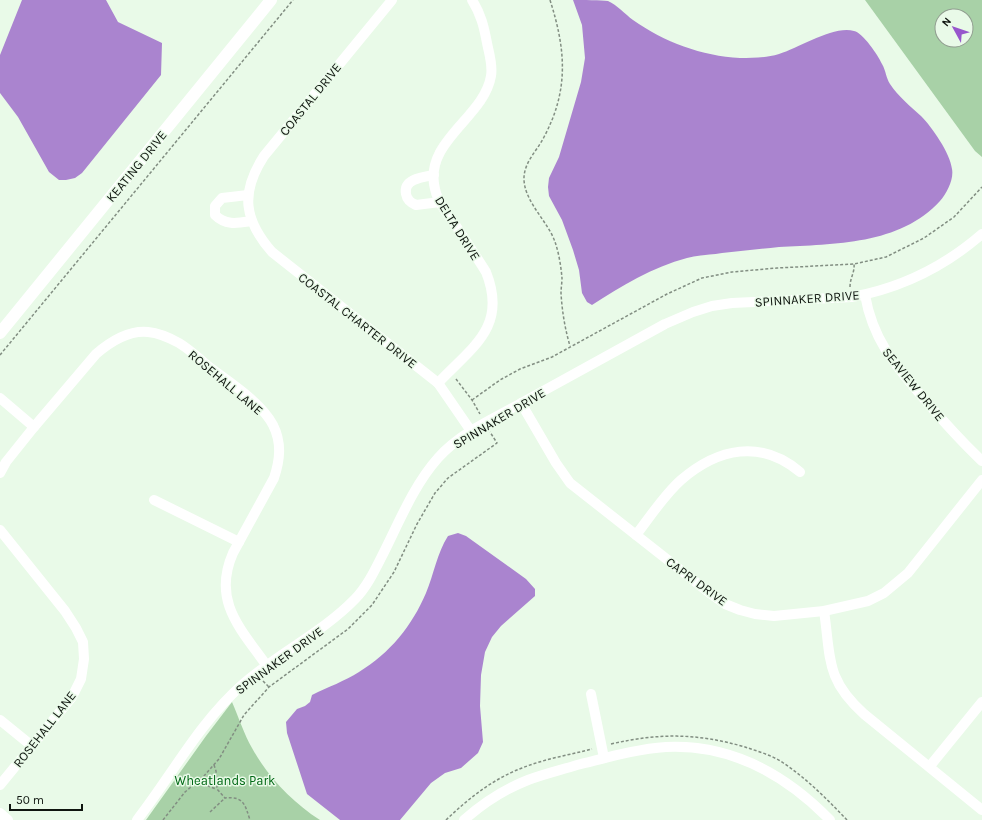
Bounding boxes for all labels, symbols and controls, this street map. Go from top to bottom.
north arrow [934,8,974,48]
text: N [939,15,954,29]
street label: COASTAL DRIVE [277,60,344,139]
street label: KEATING DRIVE [103,128,170,205]
street label: DELTA DRIVE [432,193,483,263]
street label: COASTAL CHARTER DRIVE [296,270,420,371]
street label: SPINNAKER DRIVE [754,287,860,310]
street label: SEAVIEW DRIVE [879,345,948,424]
street label: ROSEHALL LANE [185,347,266,418]
street label: SPINNAKER DRIVE [450,385,548,452]
street label: CAPRI DRIVE [663,554,730,609]
street label: SPINNAKER DRIVE [232,623,326,697]
street label: ROSEHALL LANE [10,688,79,770]
park label: Wheatlands Park [175,773,275,788]
scale bar [10,786,82,812]
text: 50 m [16,793,44,807]

